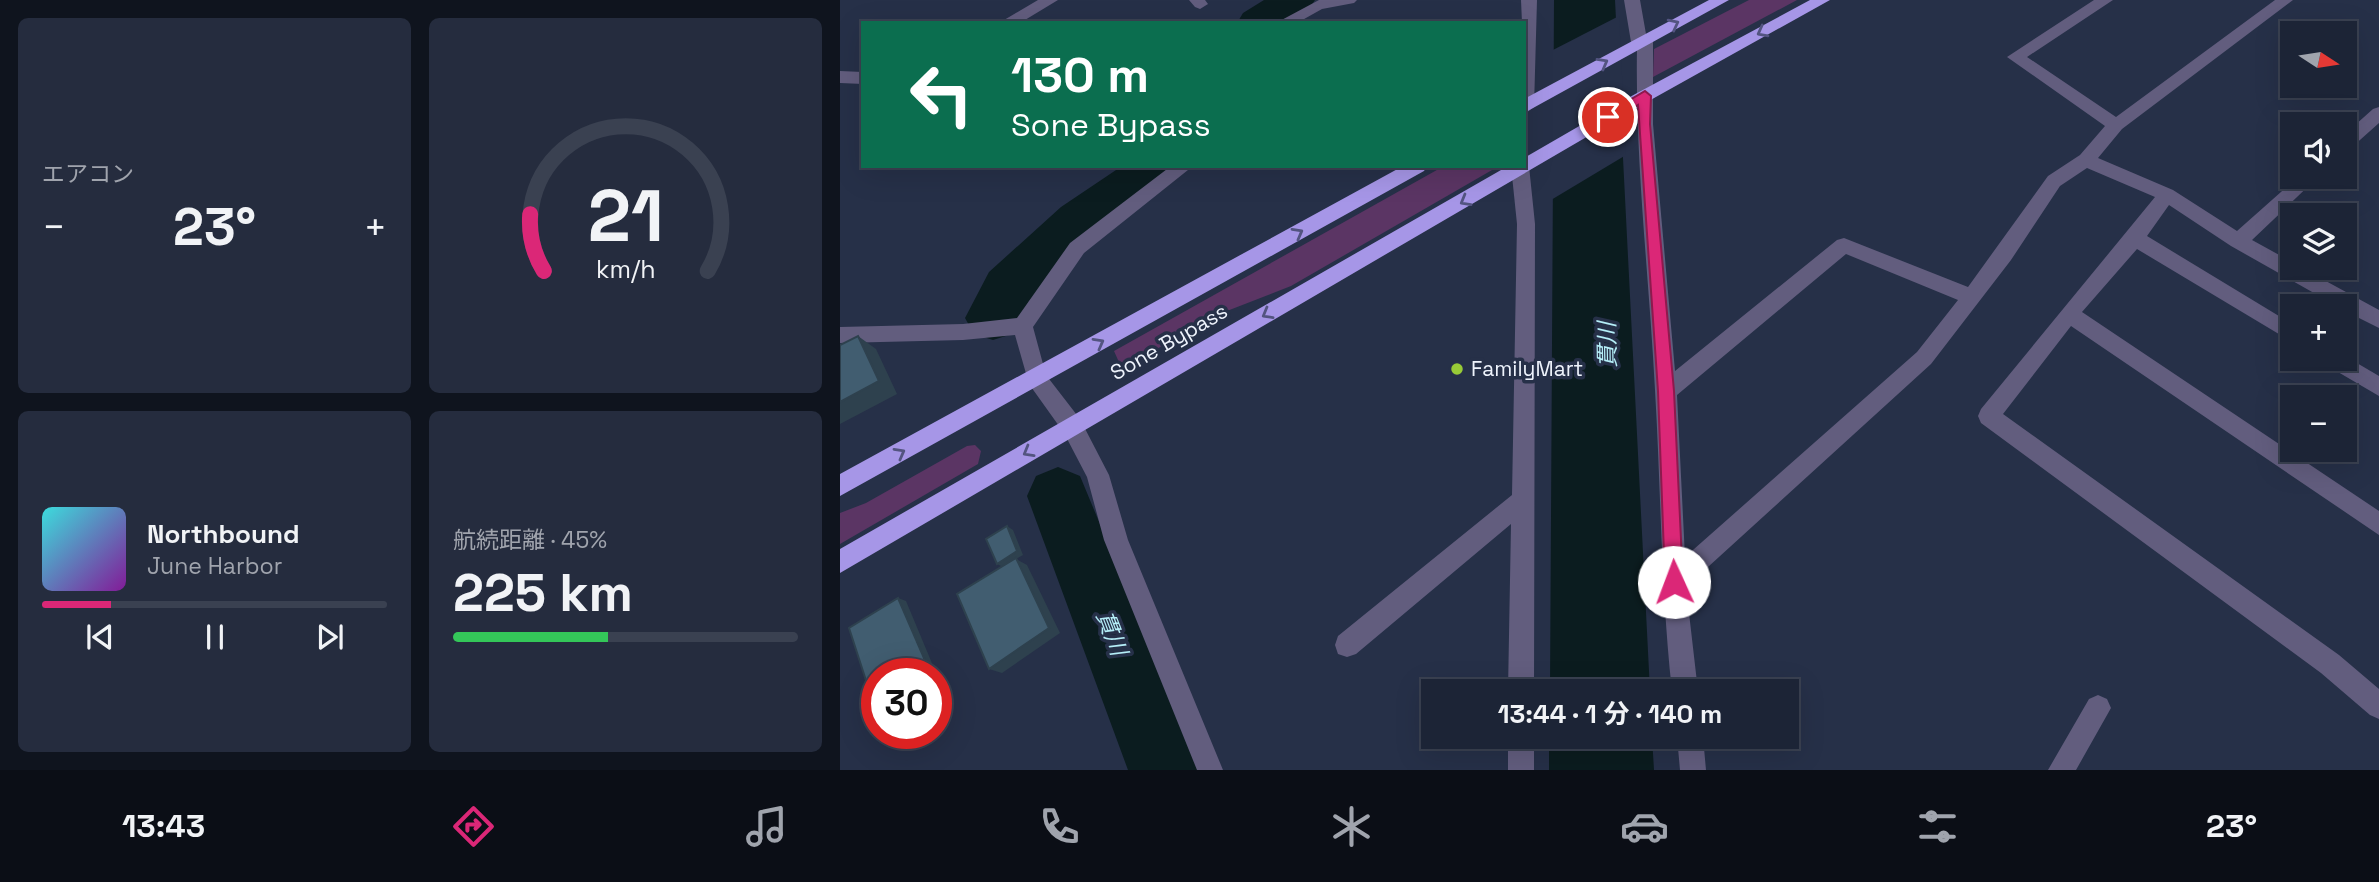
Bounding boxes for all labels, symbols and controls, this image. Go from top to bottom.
one-way arrow [1667,19,1679,33]
north arrow [2280,21,2357,98]
map controls [2280,21,2357,462]
one-way arrow [1757,24,1770,38]
text: 130 m [1011,44,1149,106]
icon: left [896,49,987,140]
one-way arrow [1596,58,1609,71]
pin [1578,87,1638,147]
icon: arrive [1589,98,1627,136]
text: Sone Bypass [1011,105,1211,145]
button: sound [2280,112,2357,189]
text: エアコン [42,159,134,189]
text: 21 [587,170,664,263]
one-way arrow [1459,193,1472,206]
text: 23° [173,194,256,260]
text: − [42,203,66,251]
text: + [363,203,387,251]
button: layers [2280,203,2357,280]
one-way arrow [1291,228,1303,241]
text: km/h [596,253,655,285]
button: + [2280,294,2357,371]
street label: Sone Bypass [1105,297,1232,386]
one-way arrow [1262,306,1275,319]
water label: 貫川 [1592,319,1622,368]
one-way arrow [1092,338,1104,351]
place label: FamilyMart [1471,355,1583,382]
marker: FamilyMart [1449,361,1465,377]
button: − [2280,385,2357,462]
one-way arrow [1022,444,1035,457]
one-way arrow [893,448,905,461]
text: Northbound [147,517,300,551]
text: 航続距離 · 45% [453,525,607,555]
position arrow [1637,545,1711,619]
text: June Harbor [147,551,282,581]
text: 225 km [453,560,633,626]
water label: 貫川 [1090,606,1135,663]
icon: previous [81,618,119,656]
icon: pause [196,618,234,656]
icon: next [311,618,349,656]
speed limit sign: 30 [861,658,952,749]
text: 13:44 · 1 分 · 140 m [1498,697,1722,731]
icon: directions [449,802,498,851]
icon: music [742,802,791,851]
icon: phone [1035,802,1084,851]
icon: climate [1327,802,1376,851]
icon: car [1620,802,1669,851]
icon: filters [1913,802,1962,851]
text: 13:43 [122,806,205,846]
text: 23° [2206,806,2257,846]

